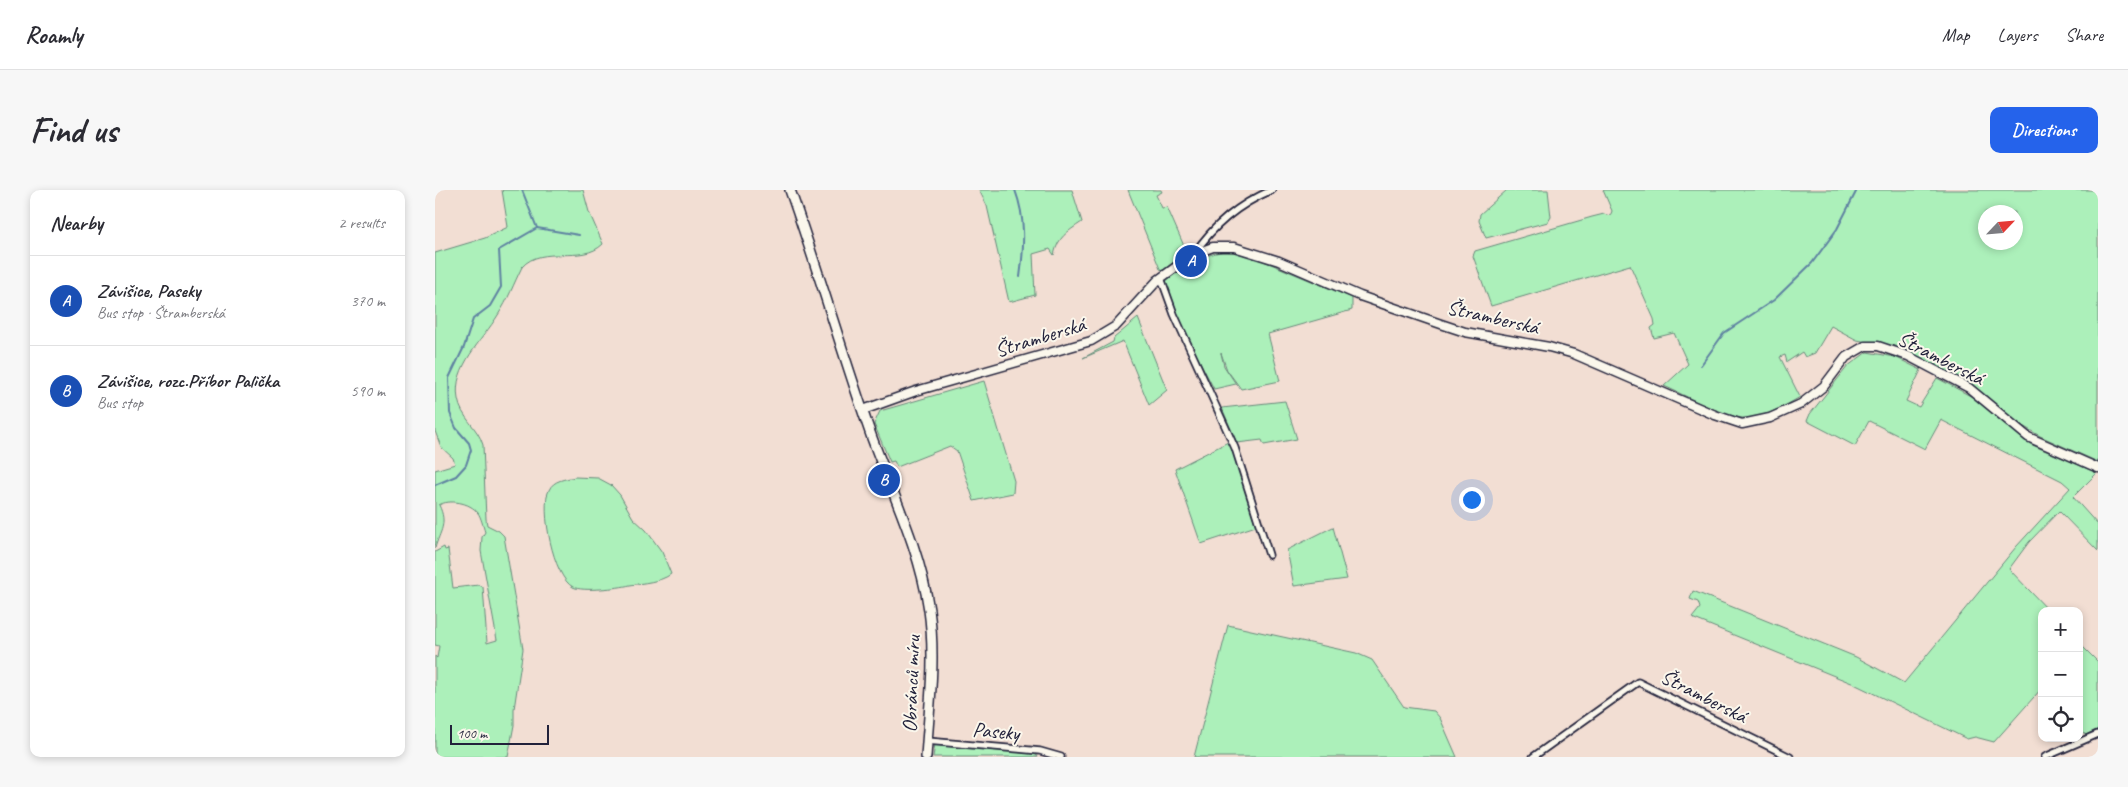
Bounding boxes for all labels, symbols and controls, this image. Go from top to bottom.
text: Roamly [25,20,82,50]
text: Map [1942,24,1970,46]
text: Layers [1998,24,2037,46]
text: Share [2065,24,2103,46]
button: Directions [1990,107,2098,153]
text: Find us [30,108,117,153]
north arrow [1978,205,2023,250]
text: Nearby [50,210,103,236]
text: 2 results [338,213,385,233]
pin: A [1175,242,1207,280]
text: Závišice, Paseky [97,279,200,303]
text: A [62,291,70,311]
text: 370 m [351,291,385,311]
street label: Štramberská [1445,294,1543,341]
text: Bus stop · Štramberská [97,303,225,323]
street label: Štramberská [992,310,1090,363]
street label: Štramberská [1894,325,1990,392]
text: Závišice, rozc.Příbor Palička [97,369,279,393]
text: B [62,381,70,401]
text: 590 m [351,381,385,401]
text: Bus stop [97,393,143,413]
pin: B [868,461,900,499]
your location [1459,487,1485,513]
map controls [2038,607,2083,742]
button: + [2038,607,2083,652]
street label: Obránců míru [896,634,926,733]
button: − [2038,652,2083,697]
street label: Štramberská [1657,663,1753,730]
button: locate [2038,697,2083,742]
street label: Paseky [972,716,1022,746]
scale bar [450,722,549,745]
text: 100 m [457,725,487,742]

